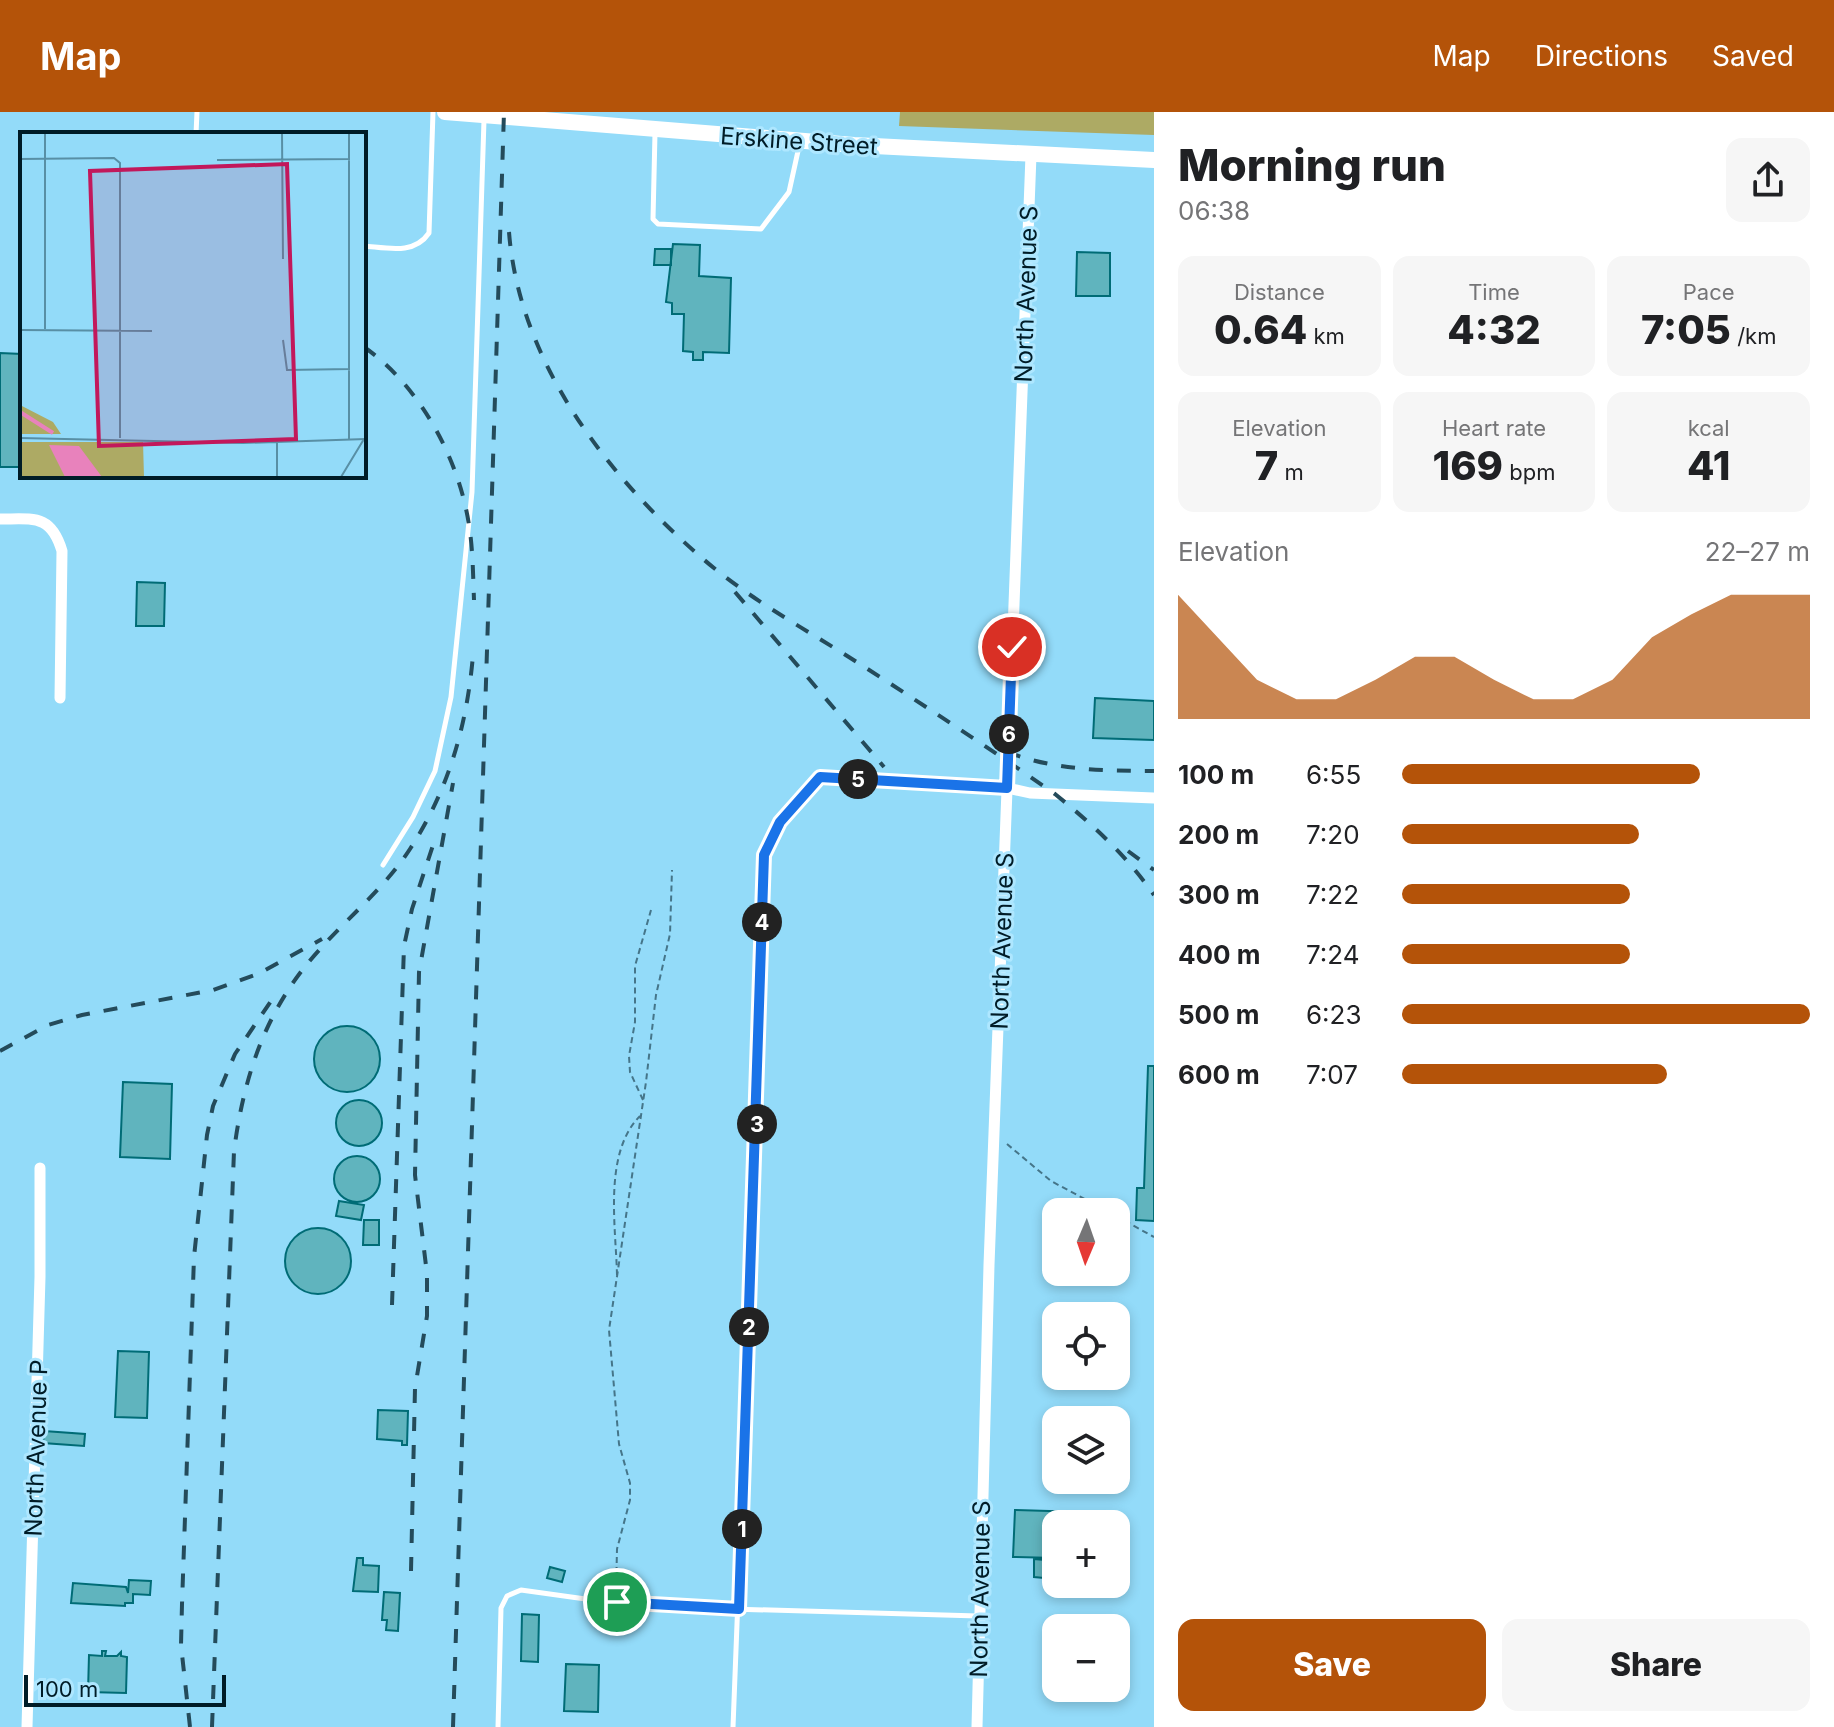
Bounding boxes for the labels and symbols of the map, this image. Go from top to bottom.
street label: Erskine Street [719,121,879,161]
inset map [20,132,366,478]
street label: North Avenue S [1008,205,1044,383]
pin [978,613,1046,681]
pin: 6 [989,714,1029,754]
pin: 5 [838,759,878,799]
street label: North Avenue S [984,852,1020,1030]
pin: 4 [742,902,782,942]
pin: 3 [737,1104,777,1144]
north arrow [1042,1198,1130,1286]
pin: 2 [729,1307,769,1347]
street label: North Avenue P [18,1359,54,1537]
street label: North Avenue S [964,1500,996,1678]
pin: 1 [722,1509,762,1549]
pin [583,1568,651,1636]
scale bar [24,1671,226,1707]

